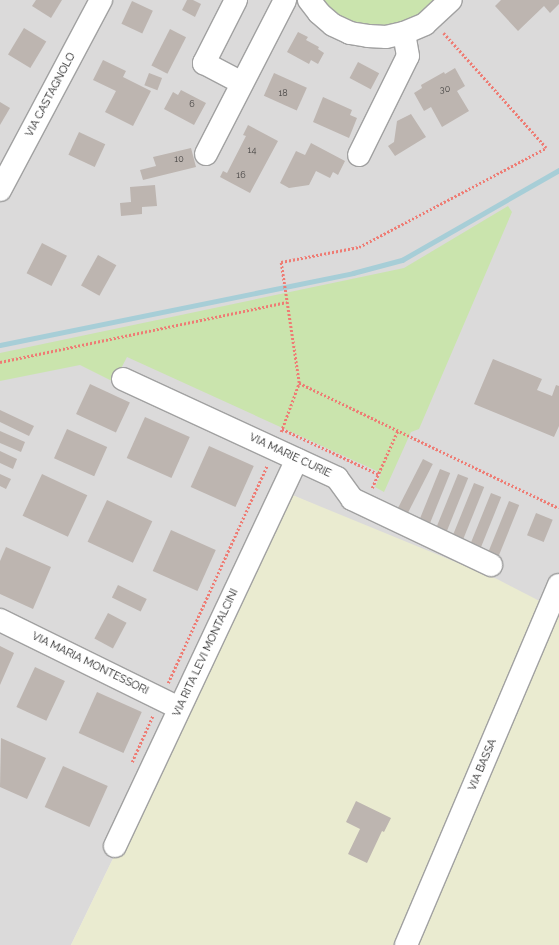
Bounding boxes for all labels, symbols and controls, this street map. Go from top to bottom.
street label: VIA CASTAGNOLO [23,50,79,140]
house number: 30 [440,84,450,94]
house number: 18 [278,88,288,98]
house number: 6 [189,99,195,109]
house number: 14 [248,145,256,155]
house number: 10 [174,154,184,164]
house number: 16 [236,170,246,180]
street label: VIA MARIE CURIE [247,431,333,481]
street label: VIA RITA LEVI MONTALCINI [170,587,242,719]
street label: VIA MARIA MONTESSORI [29,630,151,698]
street label: VIA BASSA [466,737,500,793]

